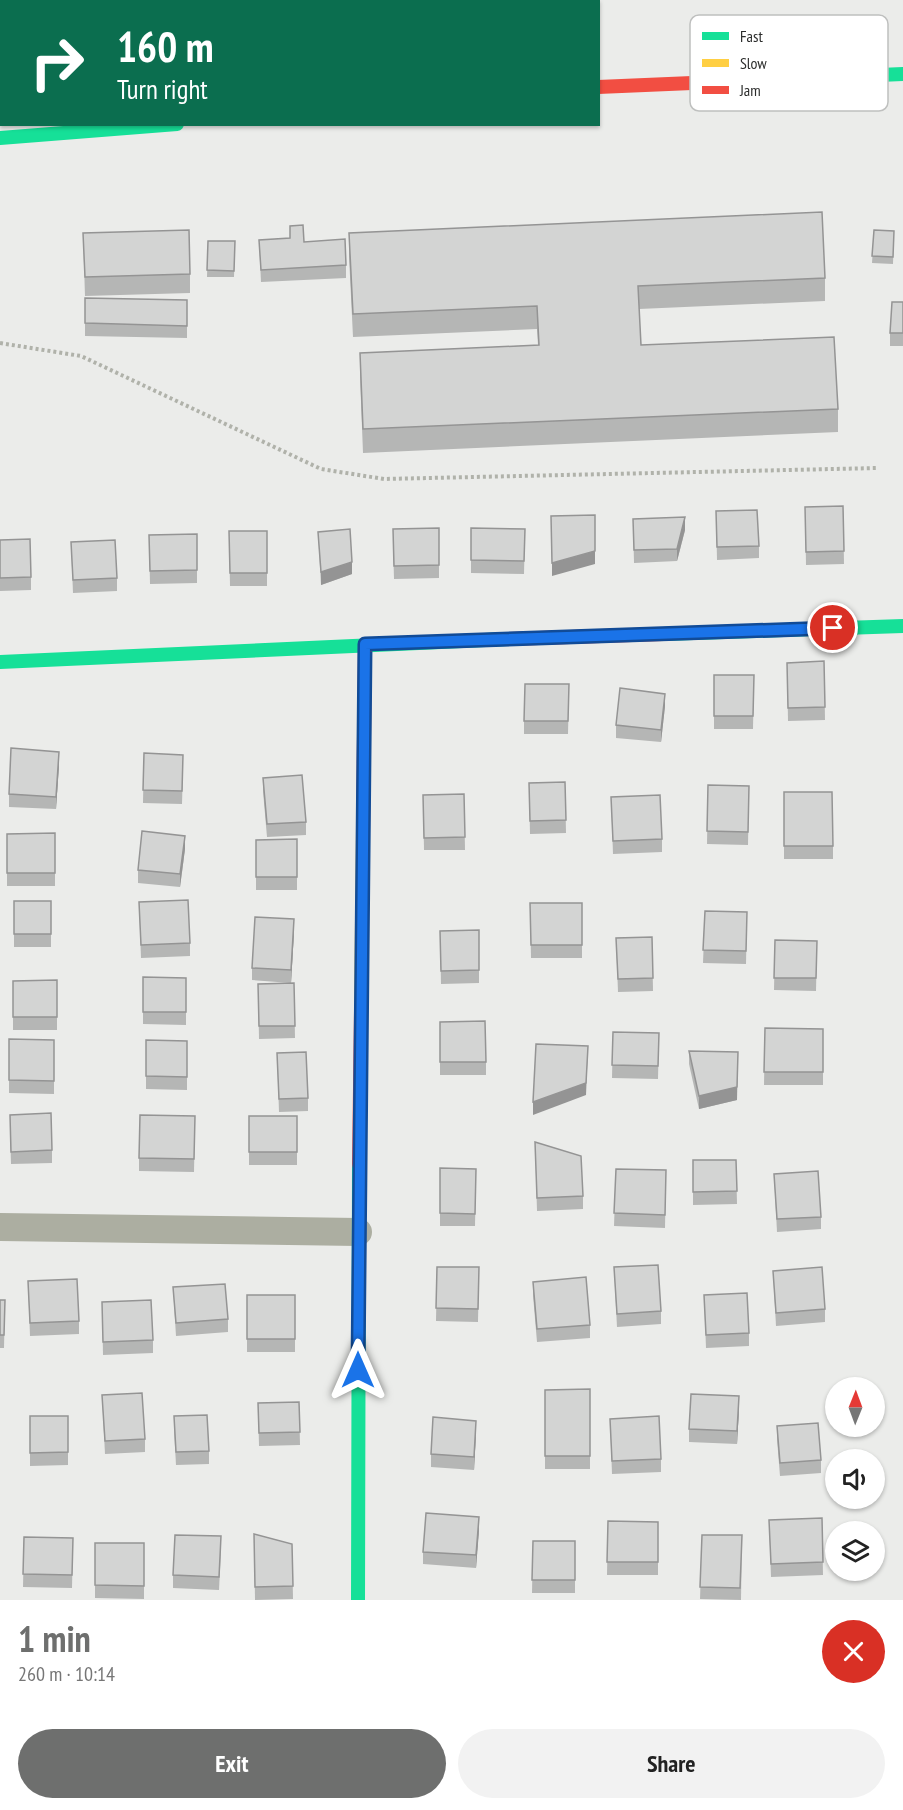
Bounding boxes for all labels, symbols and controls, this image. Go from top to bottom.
legend [690,15,888,111]
text: 160 m [117,19,214,74]
icon: right [18,24,96,102]
text: Fast [740,26,763,46]
text: Slow [740,53,767,73]
text: Turn right [117,72,208,106]
text: Jam [739,80,761,100]
pin [807,602,858,653]
icon: arrive [816,611,849,644]
position arrow [326,1338,390,1402]
north arrow [825,1377,885,1437]
map controls [825,1377,885,1581]
button: sound [825,1449,885,1509]
button: layers [825,1521,885,1581]
text: 1 min [18,1615,91,1662]
button: close [822,1620,885,1683]
text: 260 m · 10:14 [18,1661,115,1687]
button: Exit [18,1729,446,1798]
button: Share [458,1729,885,1798]

